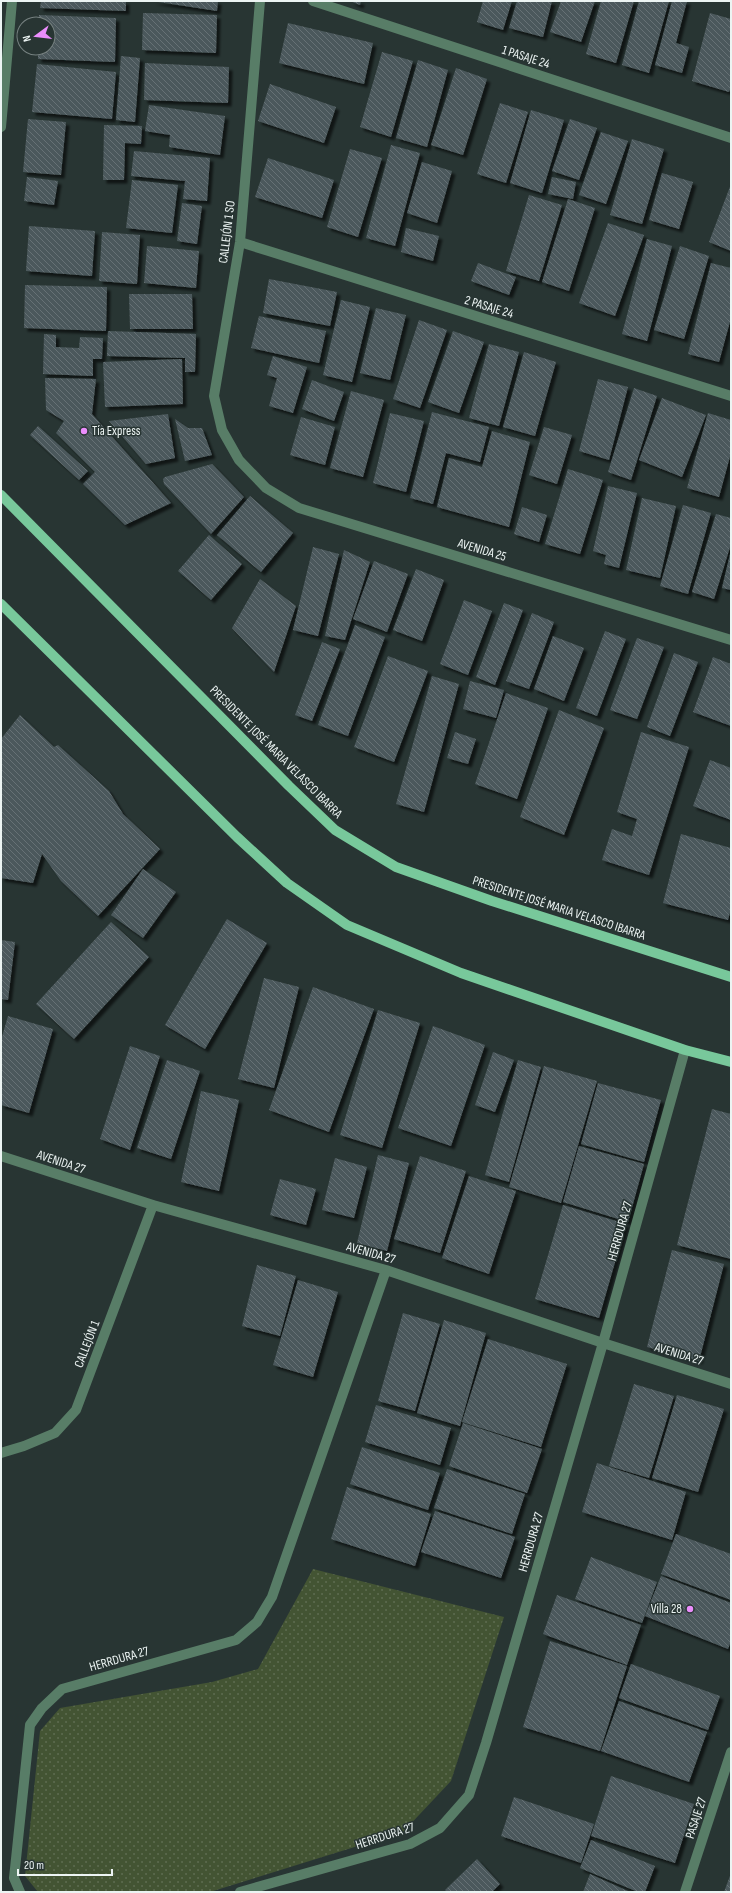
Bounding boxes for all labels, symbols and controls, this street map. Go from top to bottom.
north arrow [16,16,56,56]
text: N [20,34,34,43]
street label: 1 PASAJE 24 [500,42,553,72]
street label: CALLEJÓN 1 SO [215,200,239,264]
street label: 2 PASAJE 24 [463,292,516,322]
place label: Tía Express [92,423,141,439]
marker: Tía Express [79,426,89,436]
street label: AVENIDA 25 [455,535,508,565]
street label: PRESIDENTE JOSÉ MARIA VELASCO IBARRA [206,682,346,822]
street label: PRESIDENTE JOSÉ MARIA VELASCO IBARRA [470,872,648,944]
street label: AVENIDA 27 [34,1146,88,1178]
street label: HERRDURA 27 [604,1199,636,1262]
street label: AVENIDA 27 [344,1238,398,1268]
street label: CALLEJÓN 1 [71,1318,103,1370]
street label: AVENIDA 27 [652,1339,706,1369]
street label: HERRDURA 27 [515,1510,547,1573]
place label: Villa 28 [651,1601,682,1617]
marker: Villa 28 [685,1604,695,1614]
street label: HERRDURA 27 [88,1643,151,1675]
street label: PASAJE 27 [682,1794,710,1841]
street label: HERRDURA 27 [354,1819,417,1853]
scale bar [18,1851,112,1877]
text: 20 m [24,1858,44,1873]

